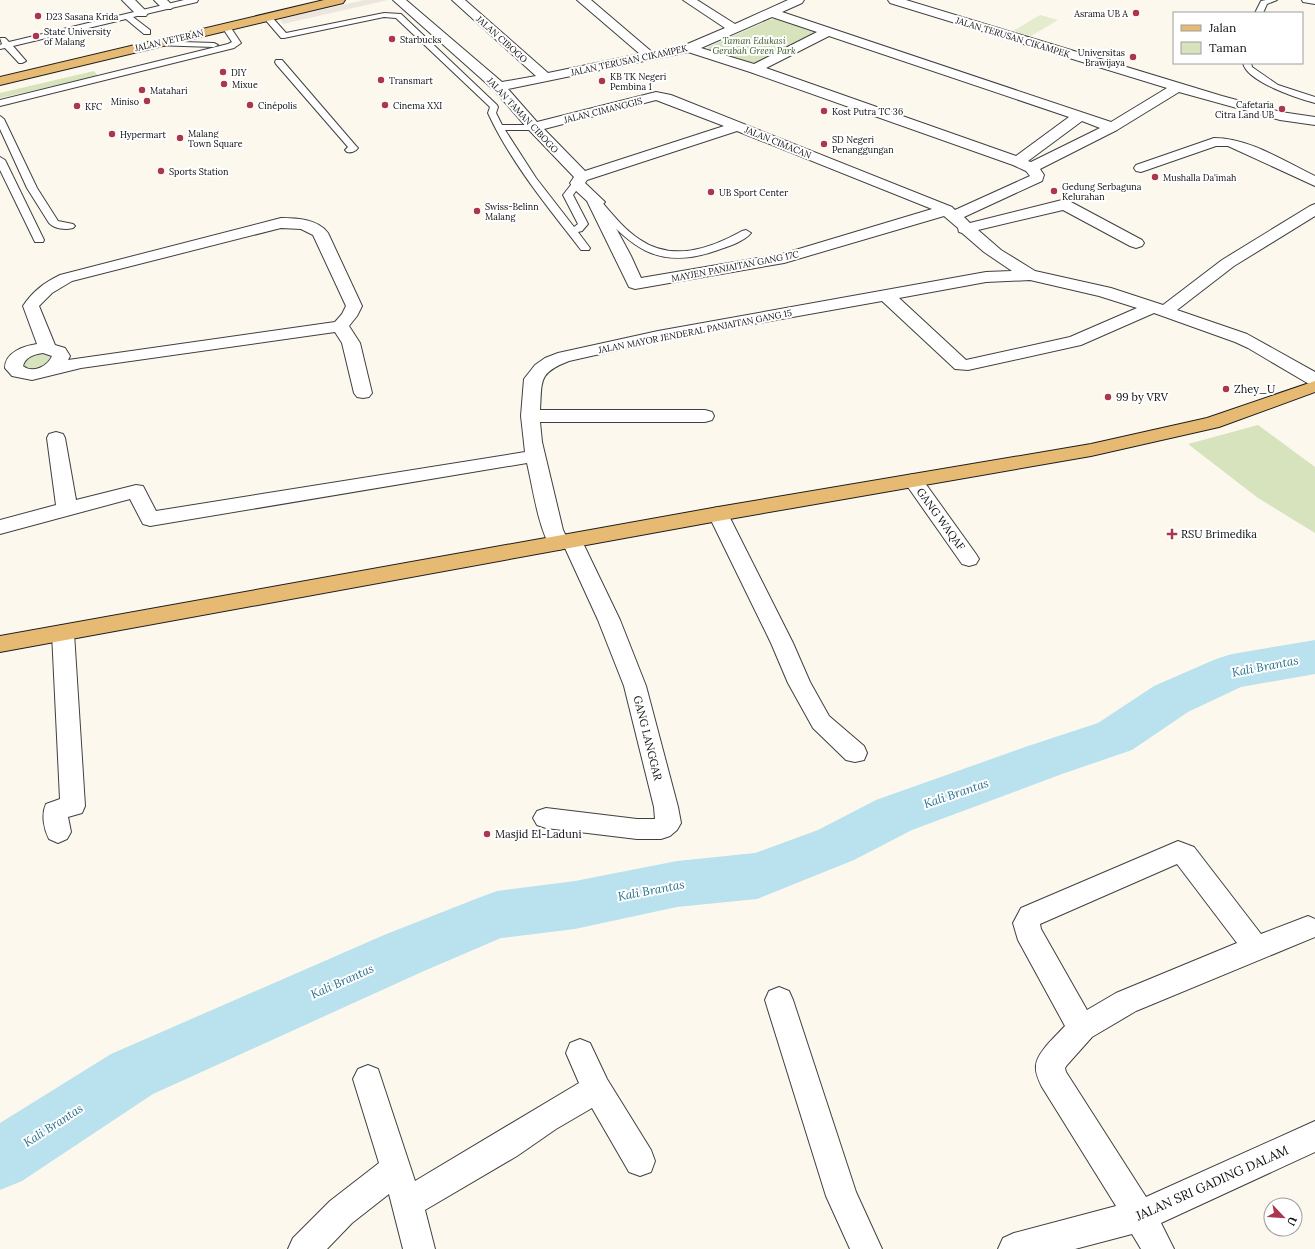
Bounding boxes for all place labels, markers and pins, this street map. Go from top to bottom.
place label: Asrama UB A [1073,8,1128,19]
marker: Asrama UB A [1131,8,1141,18]
marker: D23 Sasana Krida [33,11,43,21]
place label: D23 Sasana Krida [46,11,119,22]
place label: State University of Malang [44,26,111,47]
marker: State University of Malang [31,31,41,41]
marker: Starbucks [387,34,397,44]
place label: Starbucks [400,34,441,45]
place label: Universitas Brawijaya [1078,47,1125,68]
marker: Universitas Brawijaya [1128,52,1138,62]
marker: DIY [218,67,228,77]
place label: DIY [231,67,247,78]
place label: KB TK Negeri Pembina 1 [610,71,667,92]
marker: Transmart [376,75,386,85]
place label: Transmart [389,75,433,86]
marker: KB TK Negeri Pembina 1 [597,76,607,86]
marker: Mixue [219,79,229,89]
place label: Mixue [232,79,258,90]
marker: Matahari [137,85,147,95]
place label: Matahari [150,85,188,96]
place label: Miniso [111,96,139,107]
marker: Miniso [142,96,152,106]
place label: Cafetaria Citra Land UB [1215,99,1274,120]
marker: Cinépolis [245,100,255,110]
place label: Cinépolis [258,100,297,111]
marker: Cinema XXI [380,100,390,110]
place label: Cinema XXI [393,100,442,111]
marker: KFC [72,101,82,111]
place label: KFC [85,101,103,112]
marker: Cafetaria Citra Land UB [1277,104,1287,114]
marker: Kost Putra TC 36 [819,106,829,116]
place label: Kost Putra TC 36 [832,106,903,117]
place label: Malang Town Square [188,128,243,149]
marker: Hypermart [107,129,117,139]
place label: Hypermart [120,129,166,140]
marker: Malang Town Square [175,133,185,143]
place label: SD Negeri Penanggungan [832,134,894,155]
marker: SD Negeri Penanggungan [819,139,829,149]
marker: Sports Station [156,166,166,176]
place label: Sports Station [169,166,229,177]
marker: Mushalla Da'imah [1150,172,1160,182]
place label: Mushalla Da'imah [1163,172,1237,183]
place label: Gedung Serbaguna Kelurahan [1062,181,1142,202]
marker: Gedung Serbaguna Kelurahan [1049,186,1059,196]
marker: UB Sport Center [706,187,716,197]
place label: UB Sport Center [719,187,788,198]
place label: Swiss-Belinn Malang [485,201,539,222]
marker: Swiss-Belinn Malang [472,206,482,216]
place label: Zhey_U [1234,382,1275,396]
marker: Zhey_U [1221,384,1231,394]
place label: 99 by VRV [1116,390,1169,404]
marker: 99 by VRV [1103,392,1113,402]
place label: RSU Brimedika [1181,527,1257,541]
marker: RSU Brimedika [1166,528,1178,540]
place label: Masjid El-Laduni [495,827,582,841]
marker: Masjid El-Laduni [482,829,492,839]

